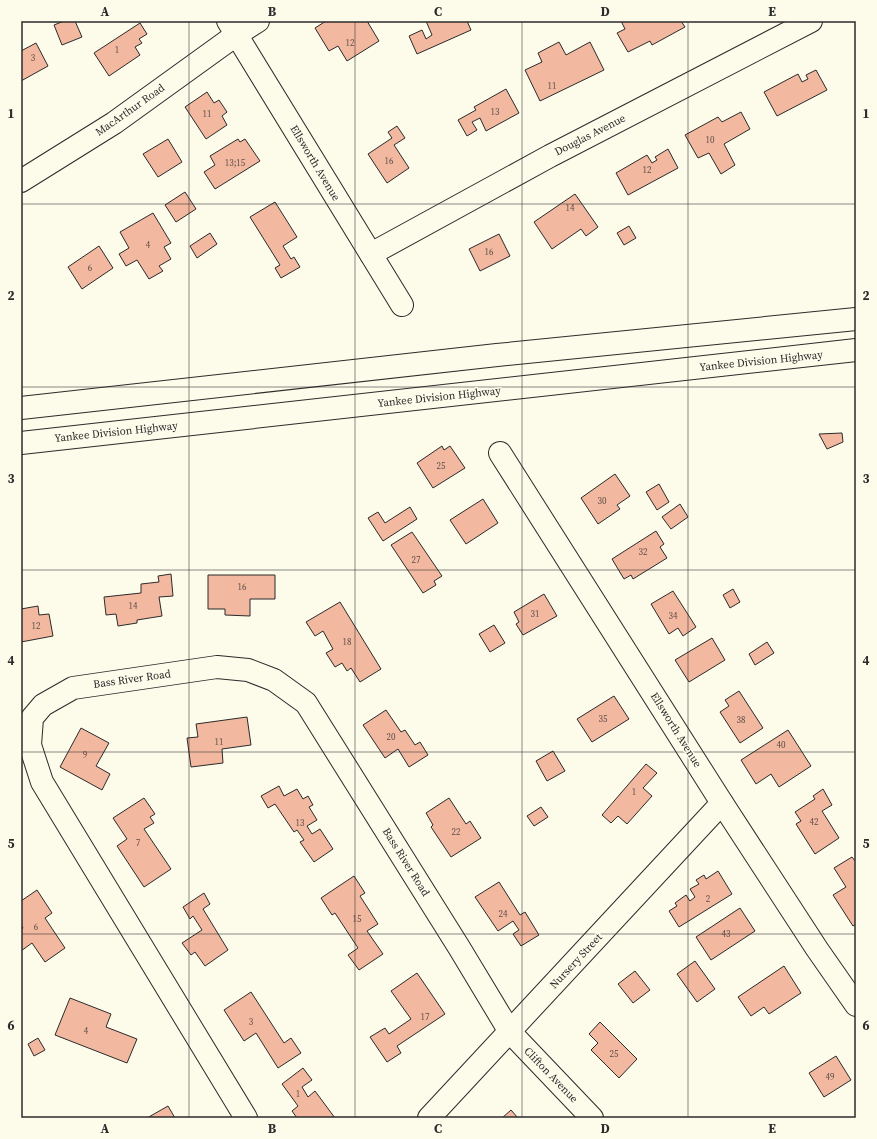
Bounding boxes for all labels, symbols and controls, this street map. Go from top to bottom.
text: A [101,3,110,20]
text: B [268,3,277,20]
text: C [434,3,442,20]
text: D [600,3,610,20]
text: E [768,3,776,20]
house number: 12 [345,37,355,49]
house number: 1 [115,44,119,56]
house number: 3 [31,52,36,64]
street label: MacArthur Road [92,80,168,139]
house number: 11 [547,80,557,92]
text: 1 [7,105,15,122]
text: 1 [862,105,870,122]
house number: 13 [490,106,500,118]
house number: 11 [202,108,212,120]
street label: Douglas Avenue [552,110,628,159]
street label: Ellsworth Avenue [286,122,344,204]
house number: 10 [705,134,715,146]
house number: 16 [384,155,394,167]
house number: 13;15 [225,157,246,169]
house number: 12 [642,164,652,176]
house number: 14 [565,202,575,214]
house number: 4 [146,239,151,251]
house number: 16 [484,246,494,258]
house number: 6 [88,262,93,274]
text: 2 [7,287,15,304]
text: 2 [862,287,870,304]
street label: Yankee Division Highway [698,347,824,375]
street label: Yankee Division Highway [376,383,502,411]
street label: Yankee Division Highway [53,418,179,446]
house number: 25 [436,460,446,472]
text: 3 [7,470,15,487]
text: 3 [862,470,870,487]
house number: 30 [597,495,607,507]
house number: 32 [638,546,648,558]
house number: 27 [411,554,421,566]
house number: 16 [237,581,247,593]
house number: 14 [128,600,138,612]
house number: 31 [530,608,540,620]
house number: 34 [668,610,678,622]
house number: 12 [31,620,41,632]
house number: 18 [342,636,352,648]
text: 4 [7,652,15,669]
text: 4 [862,652,870,669]
street label: Bass River Road [92,666,172,692]
street label: Ellsworth Avenue [647,690,705,771]
house number: 35 [598,713,608,725]
house number: 38 [736,714,746,726]
house number: 20 [386,731,396,743]
house number: 11 [214,736,224,748]
house number: 40 [776,739,786,751]
house number: 9 [83,749,88,761]
house number: 1 [632,786,636,798]
house number: 42 [809,816,819,828]
house number: 13 [295,817,305,829]
street label: Bass River Road [379,825,433,900]
house number: 22 [451,826,461,838]
text: 5 [7,835,15,852]
text: 5 [862,835,870,852]
house number: 7 [136,837,141,849]
house number: 2 [706,893,711,905]
house number: 24 [498,908,508,920]
house number: 15 [352,913,362,925]
house number: 6 [34,921,39,933]
house number: 43 [721,928,731,940]
street label: Nursery Street [546,930,606,992]
house number: 17 [420,1011,430,1023]
house number: 3 [249,1016,254,1028]
text: 6 [7,1017,15,1034]
text: 6 [862,1017,870,1034]
house number: 4 [84,1025,89,1037]
street label: Clifton Avenue [521,1044,582,1106]
house number: 25 [609,1048,619,1060]
house number: 49 [825,1071,835,1083]
house number: 1 [296,1088,300,1100]
text: A [101,1120,110,1137]
text: B [268,1120,277,1137]
text: C [434,1120,442,1137]
text: D [600,1120,610,1137]
text: E [768,1120,776,1137]

